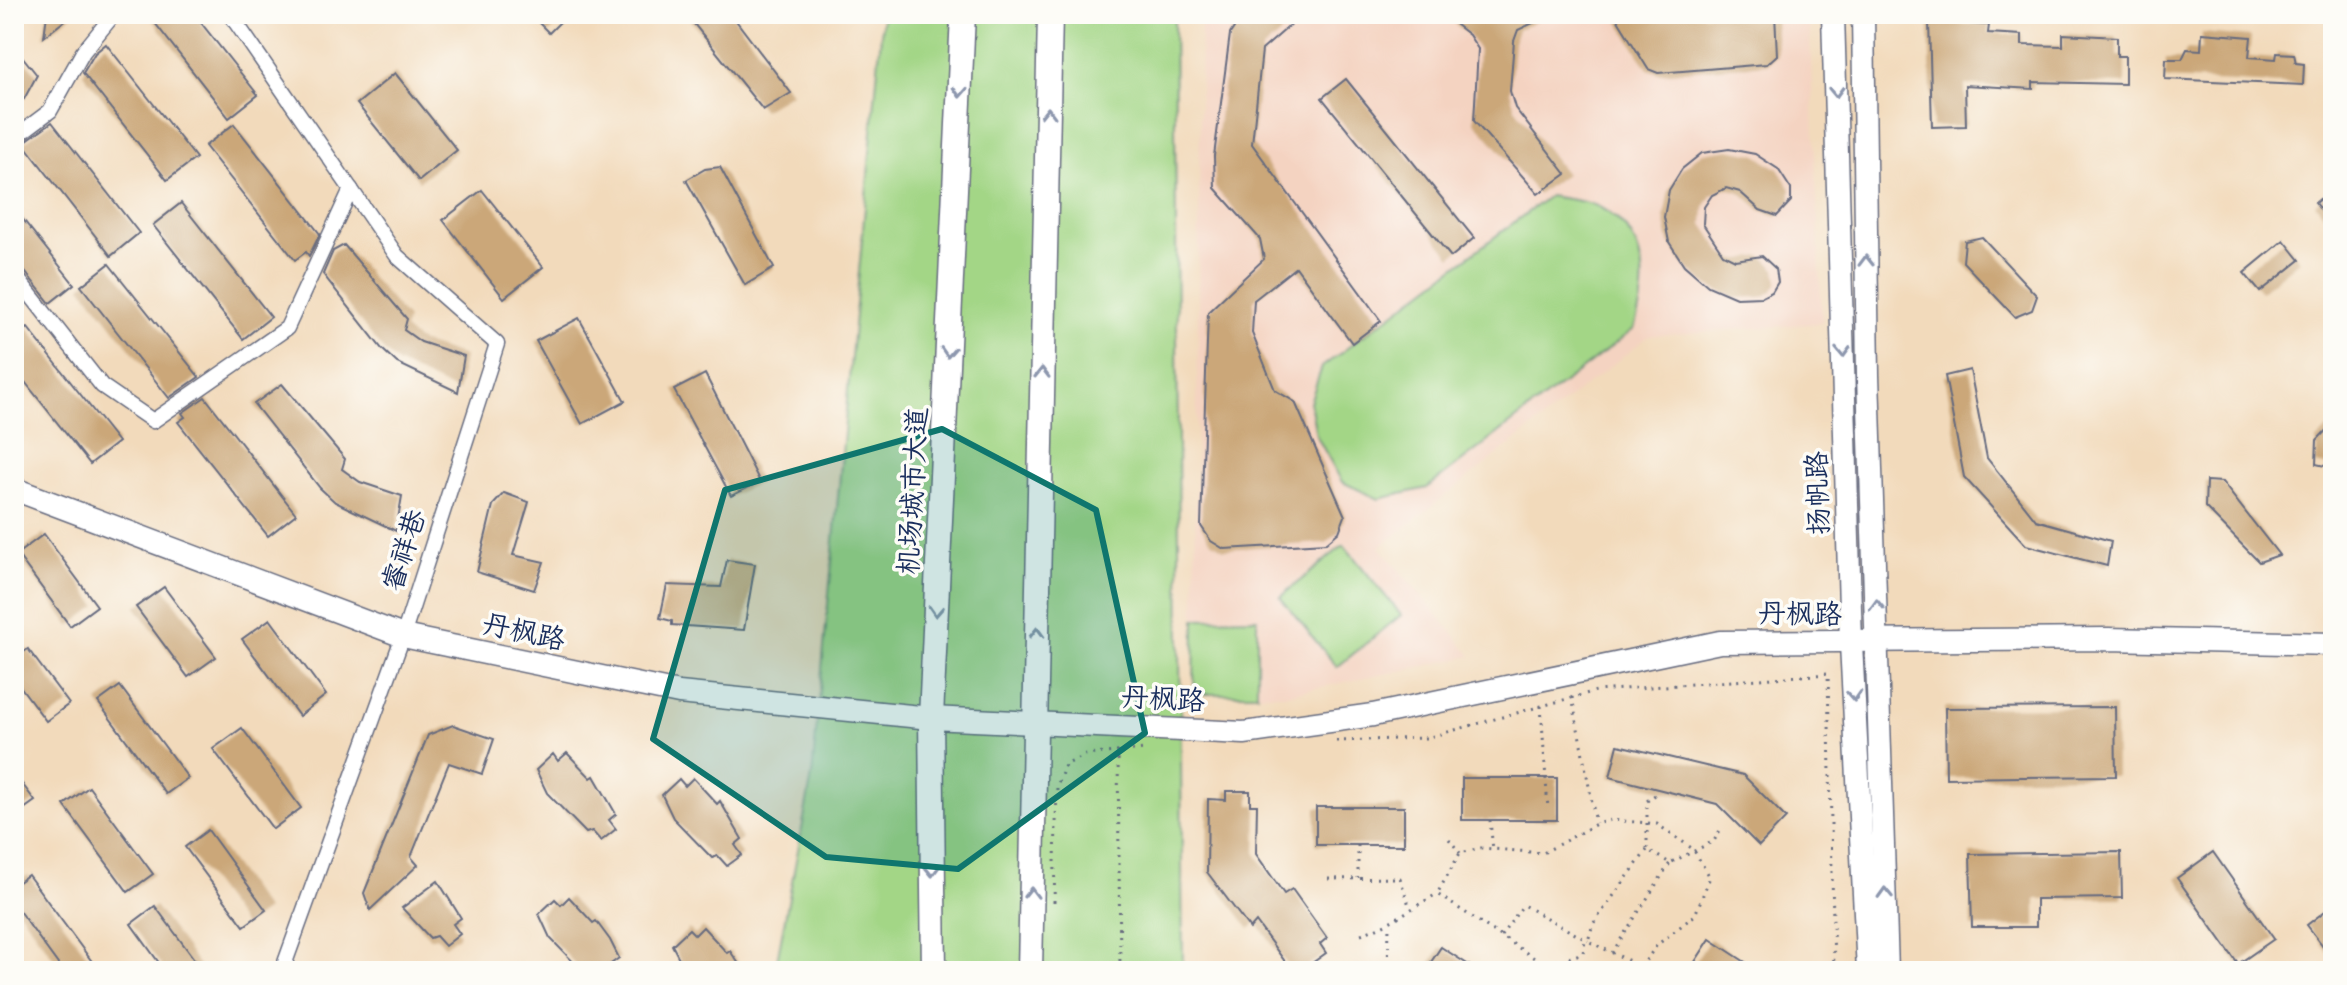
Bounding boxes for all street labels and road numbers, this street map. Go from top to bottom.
street label: 机场城市大道 [891,406,933,576]
street label: 扬帆路 [1799,450,1835,536]
street label: 睿祥巷 [374,504,432,595]
street label: 丹枫路 [1758,595,1842,631]
street label: 丹枫路 [479,606,569,656]
street label: 丹枫路 [1120,679,1206,717]

